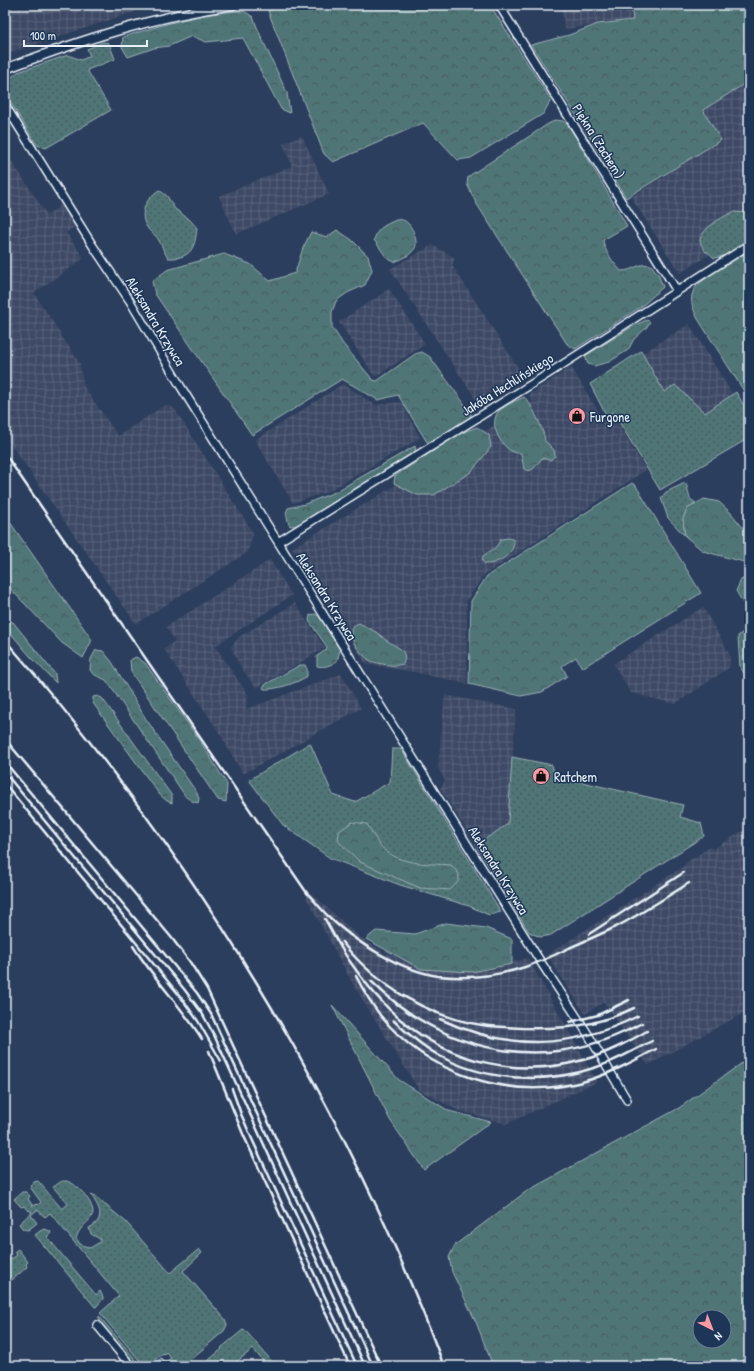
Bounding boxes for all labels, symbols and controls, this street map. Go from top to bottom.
scale bar [24,22,147,48]
text: 100 m [30,27,56,44]
street label: Piękna (Zachem) [568,100,630,182]
street label: Aleksandra Krzywca [121,273,190,370]
street label: Jakóba Hechlińskiego [457,348,557,421]
shop icon: Furgone [567,406,587,426]
place label: Furgone [589,407,630,427]
street label: Aleksandra Krzywca [291,548,362,645]
shop icon: Ratchem [531,766,551,786]
place label: Ratchem [554,767,597,786]
street label: Aleksandra Krzywca [463,822,534,919]
north arrow [692,1309,732,1349]
text: N [712,1329,726,1344]

